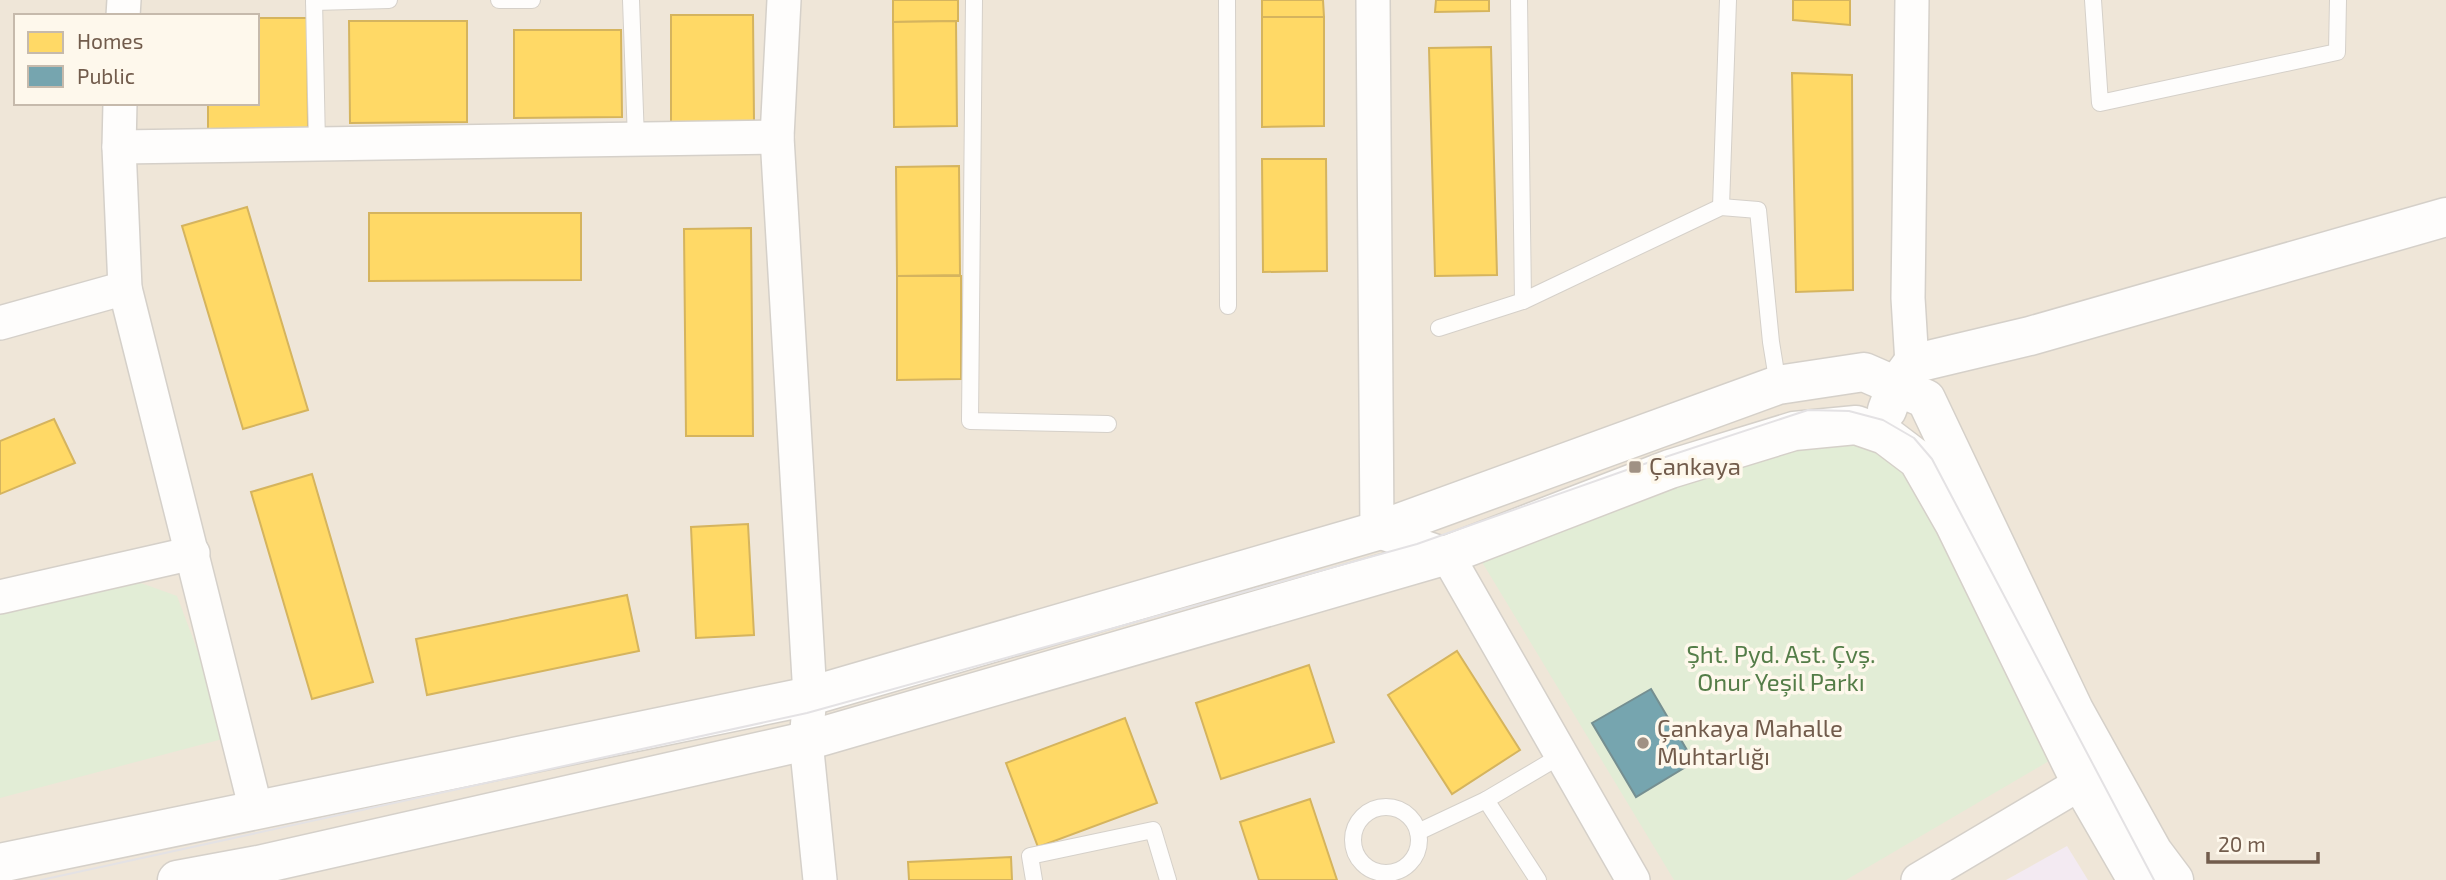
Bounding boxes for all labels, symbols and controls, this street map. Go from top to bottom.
legend [14,14,259,105]
text: Homes [77,28,143,53]
text: Public [77,63,135,88]
place label: Çankaya [1649,451,1741,481]
marker: Çankaya [1627,459,1643,475]
park label: Şht. Pyd. Ast. Çvş. Onur Yeşil Parkı [1686,639,1876,697]
place label: Çankaya Mahalle Muhtarlığı [1657,713,1843,770]
marker: Çankaya Mahalle Muhtarlığı [1635,735,1651,751]
scale bar [2208,820,2318,864]
text: 20 m [2218,831,2266,856]

